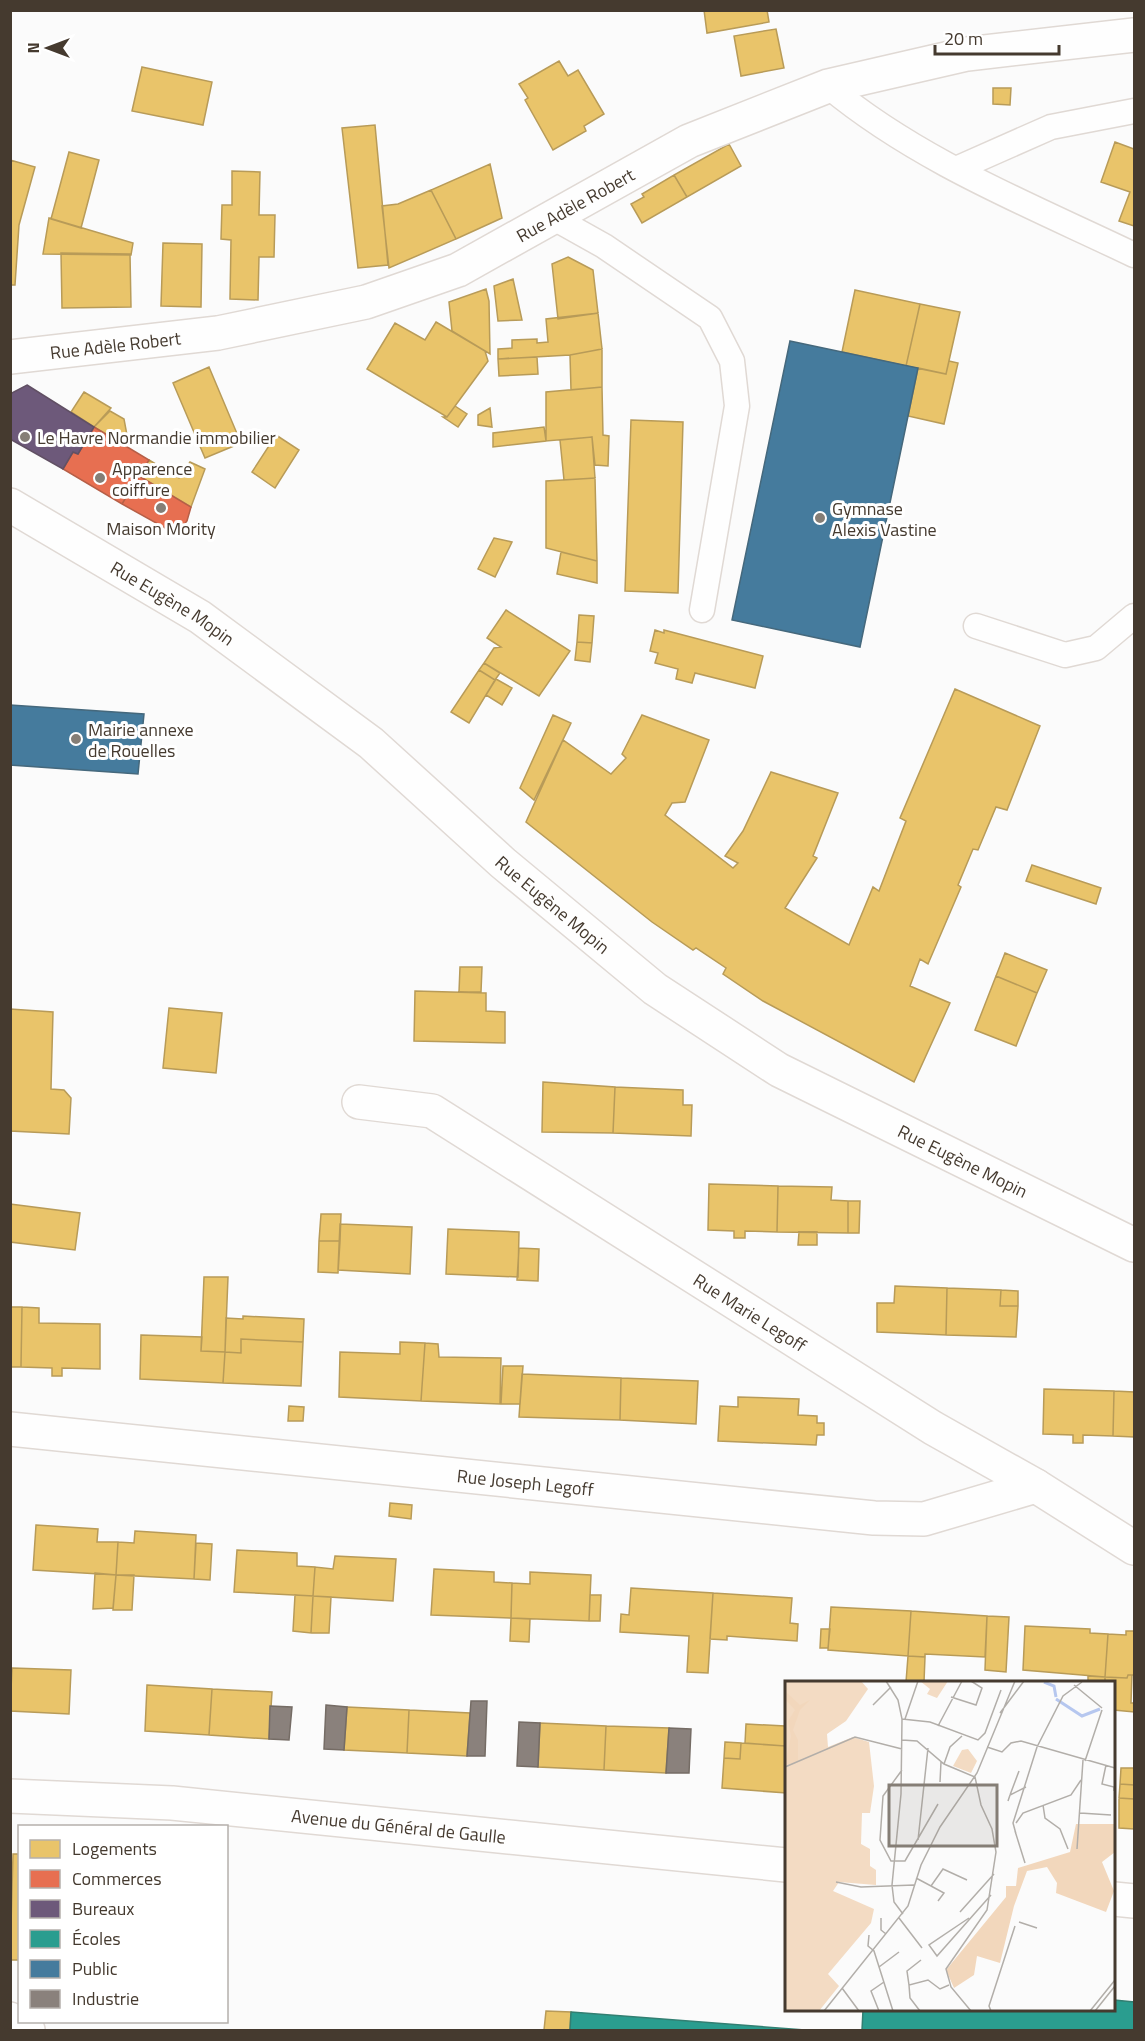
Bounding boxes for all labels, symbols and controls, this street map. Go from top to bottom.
north arrow [18,18,78,78]
scale bar [935,18,1060,56]
text: 20 m [944,25,983,52]
text: N [21,42,45,54]
street label: Rue Adèle Robert [511,160,640,249]
street label: Rue Adèle Robert [48,324,183,366]
place label: Le Havre Normandie immobilier [37,424,276,451]
marker: Le Havre Normandie immobilier [18,430,32,444]
place label: Apparence coiffure [112,455,192,503]
marker: Apparence coiffure [93,471,107,485]
place label: Gymnase Alexis Vastine [832,495,937,543]
marker: Maison Mority [154,501,168,515]
marker: Gymnase Alexis Vastine [813,511,827,525]
place label: Maison Mority [106,515,216,542]
street label: Rue Eugène Mopin [106,554,240,652]
place label: Mairie annexe de Rouelles [88,716,194,764]
marker: Mairie annexe de Rouelles [69,732,83,746]
street label: Rue Eugène Mopin [489,849,616,960]
street label: Rue Eugène Mopin [893,1117,1033,1204]
street label: Rue Marie Legoff [688,1266,812,1358]
street label: Rue Joseph Legoff [456,1462,595,1503]
inset map [785,1681,1115,2011]
street label: Avenue du Général de Gaulle [290,1802,507,1850]
legend [18,1825,228,2023]
text: Logements [72,1835,157,1862]
text: Commerces [72,1865,162,1892]
text: Bureaux [72,1895,135,1922]
text: Écoles [72,1925,121,1952]
text: Public [72,1955,118,1982]
text: Industrie [72,1985,139,2012]

